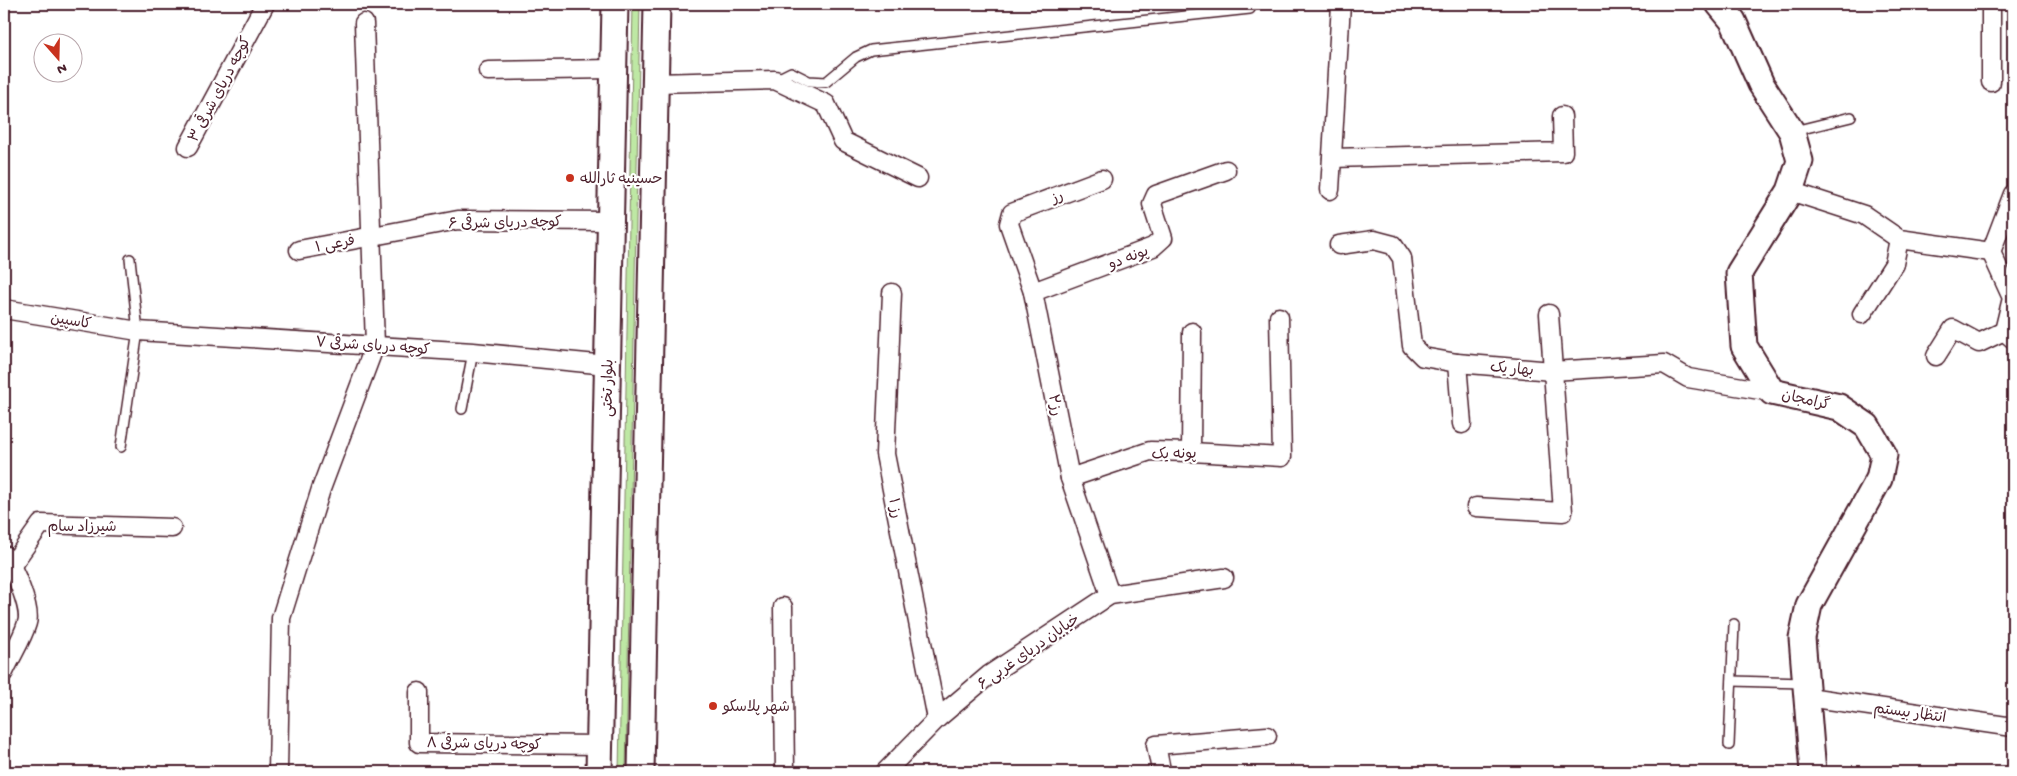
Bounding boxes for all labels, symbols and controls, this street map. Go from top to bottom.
north arrow [32,32,82,82]
street label: کوچه دریای شرقی ۳ [182,32,256,146]
text: N [54,58,69,77]
place label: حسینیه ثارالله [580,171,663,189]
marker: حسینیه ثارالله [564,172,576,184]
street label: رز [1048,187,1066,209]
street label: کوچه دریای شرقی ۶ [448,210,562,234]
street label: فرعی ۱ [314,232,357,258]
street label: پونه دو [1105,243,1151,275]
street label: کاسپين [49,310,92,334]
street label: کوچه دریای شرقی ۷ [315,330,431,360]
street label: بلوار تختی [599,359,619,417]
street label: بهار یک [1489,359,1534,381]
street label: گرامجان [1780,385,1832,415]
street label: رز۲ [1043,393,1065,418]
street label: پونه یک [1151,446,1197,464]
street label: رز ۱ [883,497,905,520]
street label: شیرزاد سام [47,519,117,537]
street label: خیابان دریای غربی ۶ [975,611,1083,694]
place label: شهر پلاسکو [722,699,790,717]
marker: شهر پلاسکو [707,700,719,712]
street label: انتظار بیستم [1872,700,1947,729]
street label: کوچه دریای شرقی ۸ [426,731,542,755]

